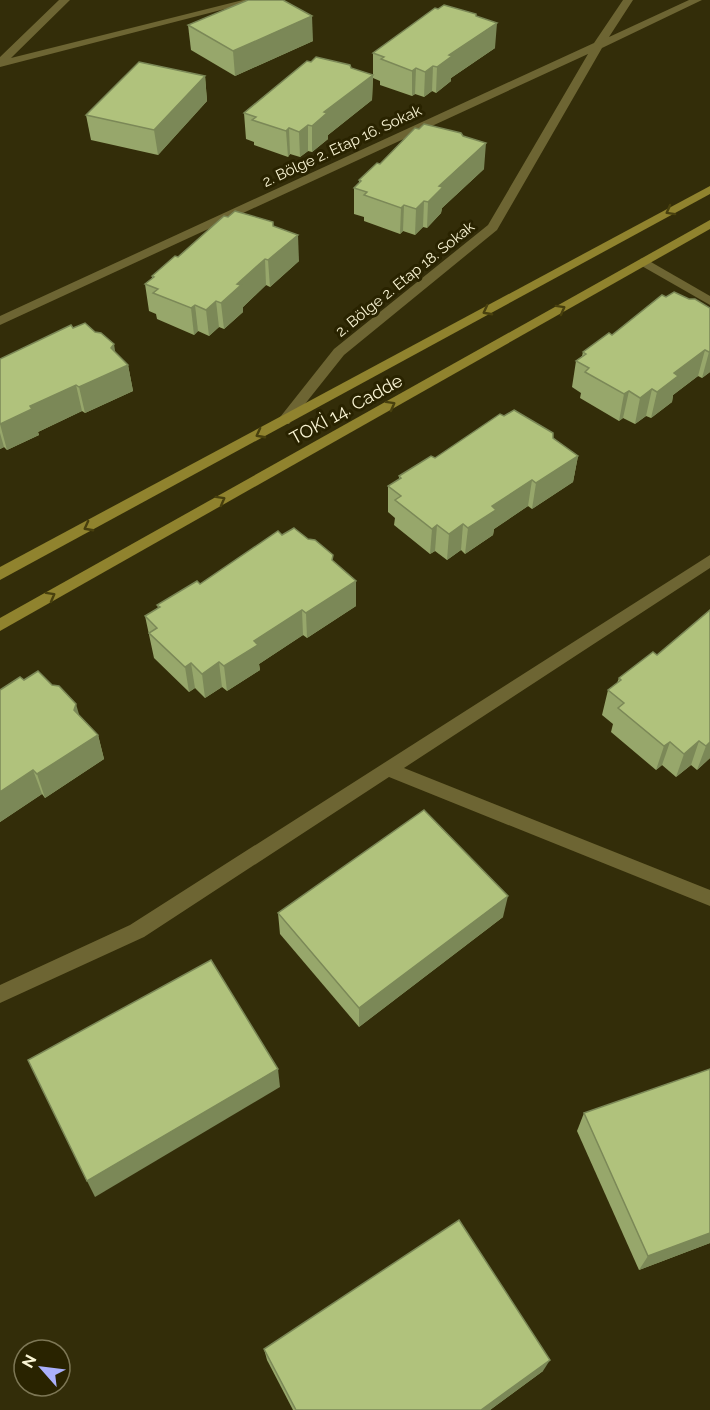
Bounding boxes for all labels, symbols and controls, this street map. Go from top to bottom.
street label: 2. Bölge 2. Etap 16. Sokak [260,101,424,191]
one-way arrow [666,204,676,215]
street label: 2. Bölge 2. Etap 18. Sokak [332,217,478,340]
one-way arrow [482,304,493,315]
one-way arrow [555,305,565,316]
street label: TOKİ 14. Cadde [286,369,406,449]
one-way arrow [385,400,395,412]
one-way arrow [255,427,266,438]
one-way arrow [215,496,225,507]
one-way arrow [84,520,94,531]
one-way arrow [45,592,55,603]
north arrow [12,1338,72,1398]
text: N [18,1351,40,1371]

